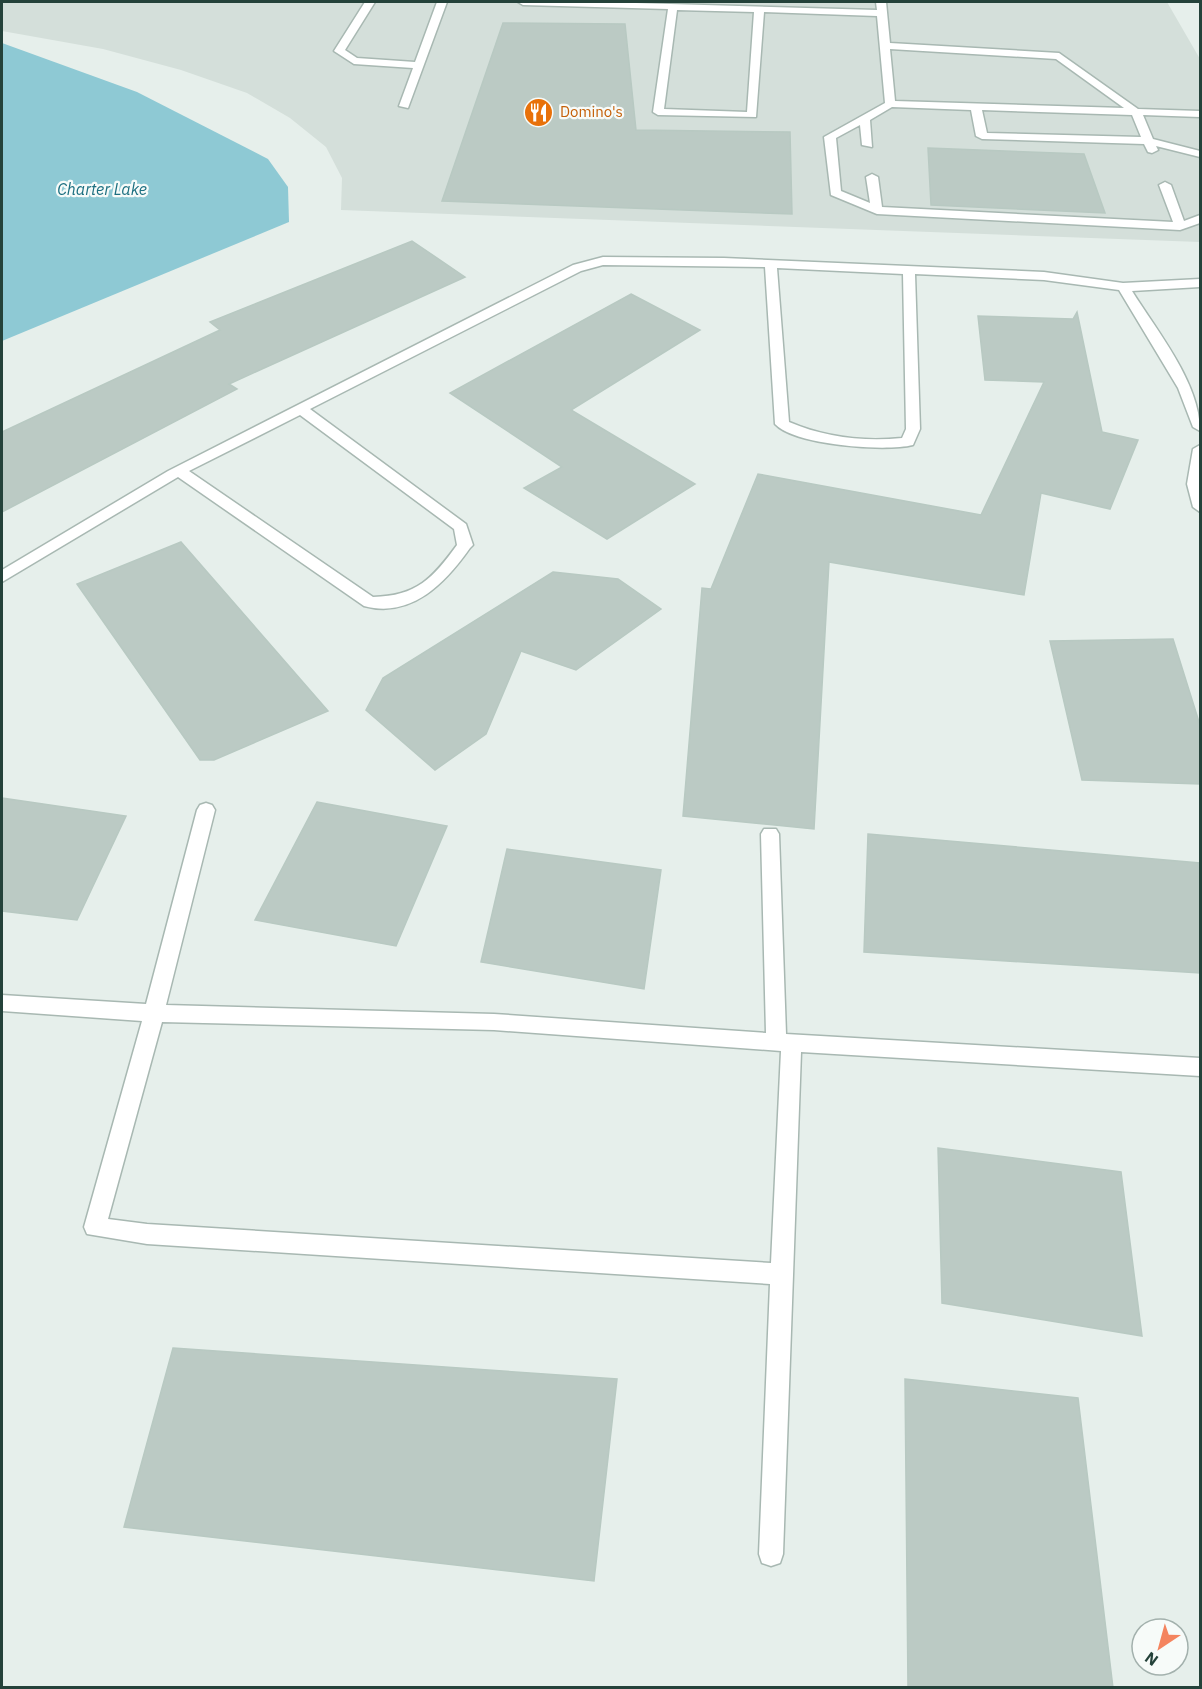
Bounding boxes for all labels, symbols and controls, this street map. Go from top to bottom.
restaurant icon: Domino's [523,96,555,128]
place label: Domino's [560,102,623,121]
water label: Charter Lake [57,179,147,199]
north arrow [1130,1617,1190,1677]
text: N [1141,1648,1162,1671]

